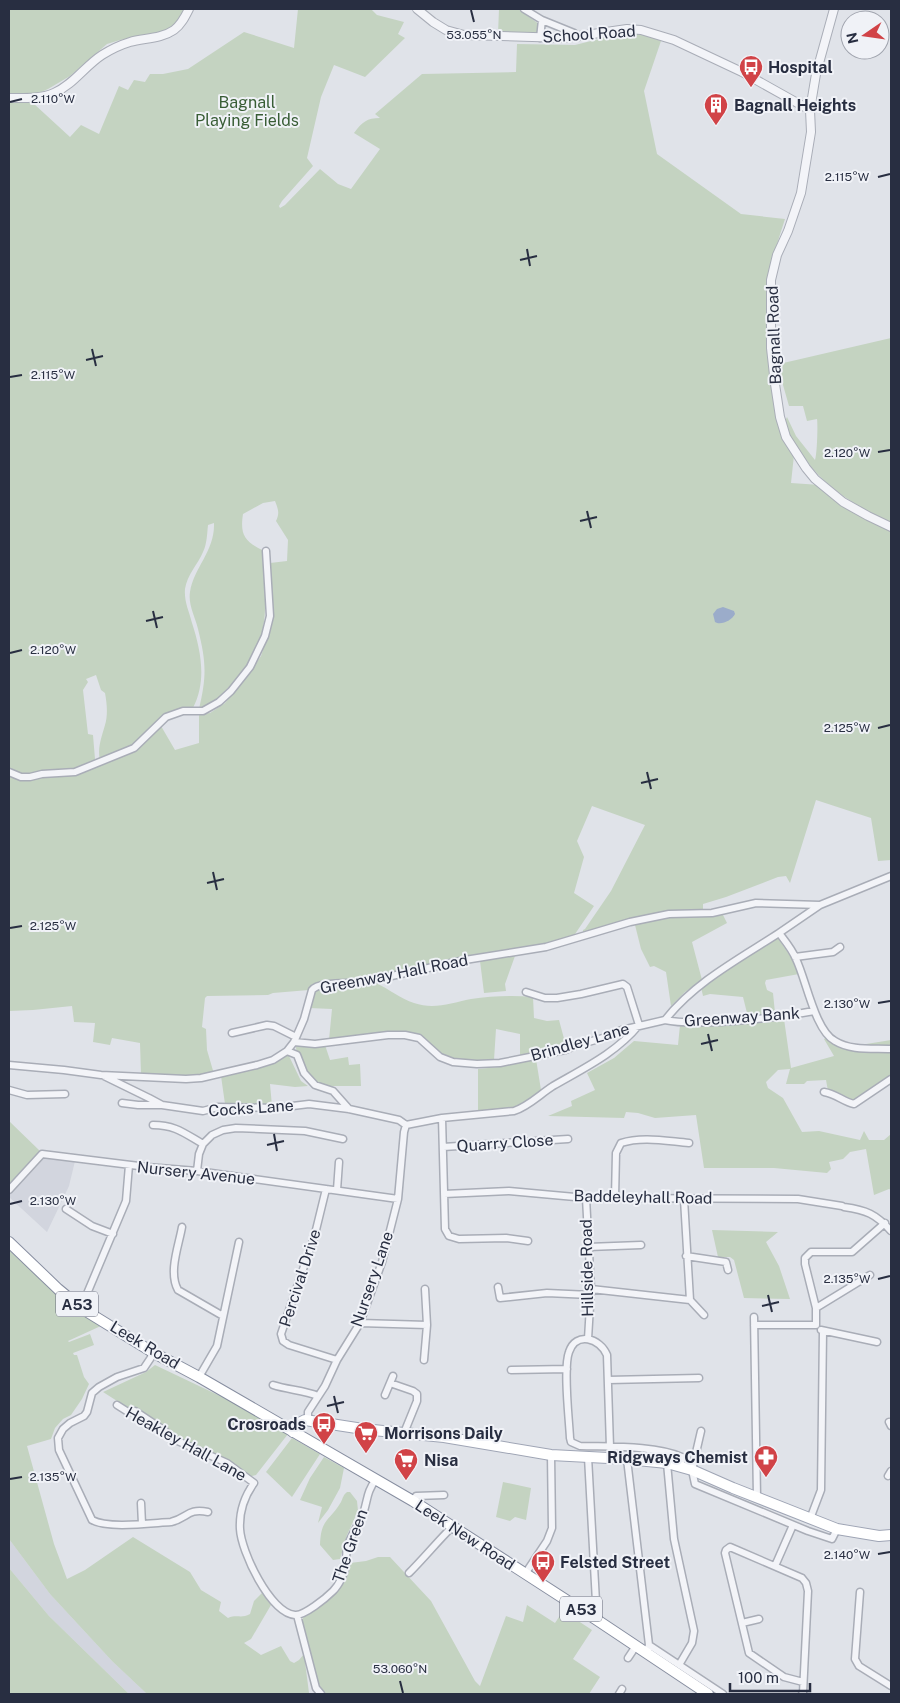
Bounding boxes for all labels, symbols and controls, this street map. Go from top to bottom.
north arrow [840,10,890,60]
street label: School Road [542,21,636,47]
text: 53.055°N [446,28,502,42]
text: N [843,31,861,45]
bus stop icon: Hospital [738,54,764,88]
place label: Hospital [768,58,833,77]
text: 2.110°W [31,92,76,106]
building icon: Bagnall Heights [703,92,729,126]
park label: Bagnall Playing Fields [195,93,299,130]
place label: Bagnall Heights [734,96,856,115]
text: 2.115°W [825,170,870,184]
street label: Bagnall Road [763,285,785,385]
text: 2.115°W [31,368,76,382]
text: 2.120°W [824,446,871,460]
text: 2.120°W [30,643,77,657]
text: 2.125°W [824,721,871,735]
text: 2.125°W [30,919,77,933]
street label: Greenway Hall Road [318,950,470,998]
text: 2.130°W [824,997,871,1011]
street label: Greenway Bank [683,1003,801,1031]
street label: Brindley Lane [528,1019,632,1065]
street label: Cocks Lane [208,1096,294,1120]
street label: Quarry Close [456,1130,554,1156]
street label: Nursery Avenue [136,1157,256,1189]
street label: Baddeleyhall Road [573,1186,713,1208]
text: 2.130°W [30,1194,77,1208]
street label: Hillside Road [577,1219,597,1317]
street label: Percival Drive [275,1227,325,1329]
street label: Nursery Lane [347,1229,397,1329]
text: 2.135°W [824,1272,871,1286]
road number: A53 [56,1292,98,1316]
street label: Leek Road [107,1317,183,1373]
street label: Heakley Hall Lane [122,1403,250,1485]
bus stop icon: Crosroads [311,1411,337,1445]
place label: Crosroads [227,1415,306,1434]
supermarket icon: Morrisons Daily [353,1420,379,1454]
place label: Morrisons Daily [384,1424,503,1443]
pharmacy icon: Ridgways Chemist [753,1444,779,1478]
supermarket icon: Nisa [393,1447,419,1481]
place label: Ridgways Chemist [607,1448,748,1467]
place label: Nisa [424,1451,458,1470]
text: 2.135°W [30,1470,77,1484]
street label: Leek New Road [412,1496,518,1574]
street label: The Green [329,1507,371,1585]
text: 2.140°W [824,1548,871,1562]
bus stop icon: Felsted Street [530,1549,556,1583]
place label: Felsted Street [560,1553,670,1572]
road number: A53 [560,1596,602,1622]
scale bar [730,1660,810,1692]
text: 53.060°N [373,1662,427,1676]
text: 100 m [738,1669,779,1686]

